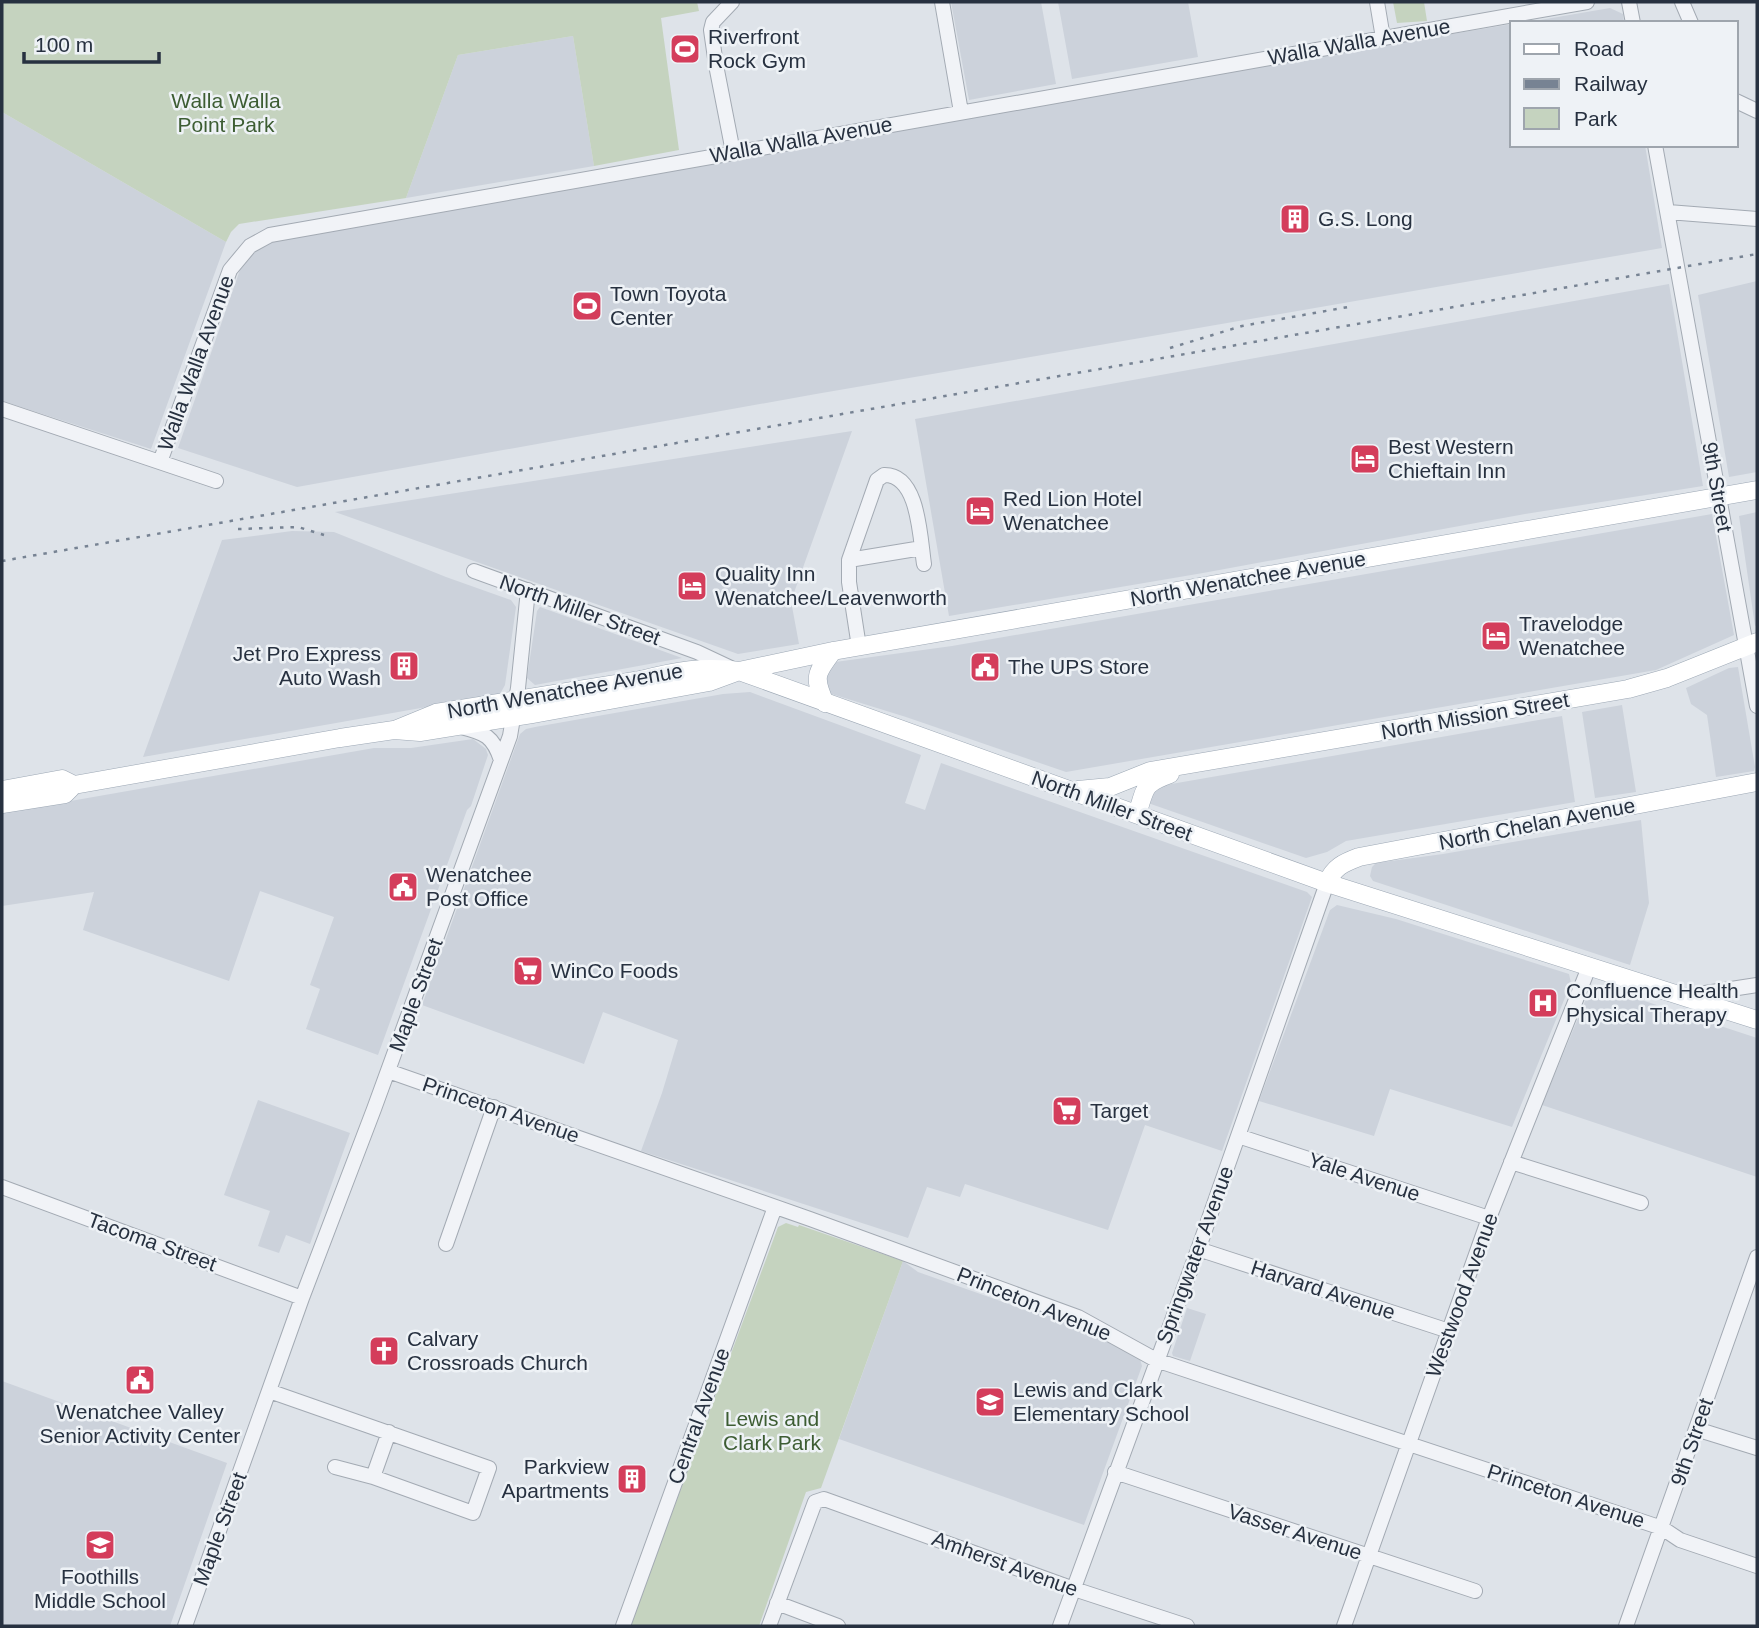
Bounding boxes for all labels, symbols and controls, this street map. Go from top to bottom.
street label: Walla Walla Avenue [1266,14,1452,69]
scale bar [24,21,159,65]
legend [1510,21,1738,147]
place label: Riverfront Rock Gym [708,25,806,72]
sports icon: Riverfront Rock Gym [668,32,702,66]
text: 100 m [35,33,93,56]
text: Road [1574,37,1624,60]
text: Railway [1574,72,1648,95]
park label: Walla Walla Point Park [171,89,281,136]
text: Park [1574,107,1618,130]
street label: Walla Walla Avenue [708,112,894,167]
building icon: G.S. Long [1278,202,1312,236]
place label: G.S. Long [1318,207,1413,230]
street label: Walla Walla Avenue [153,272,238,454]
place label: Town Toyota Center [610,282,727,329]
sports icon: Town Toyota Center [570,289,604,323]
place label: Best Western Chieftain Inn [1388,435,1514,482]
street label: 9th Street [1698,440,1737,534]
hotel icon: Best Western Chieftain Inn [1348,442,1382,476]
place label: Red Lion Hotel Wenatchee [1003,487,1142,534]
hotel icon: Red Lion Hotel Wenatchee [963,494,997,528]
street label: North Wenatchee Avenue [1128,546,1367,611]
place label: Quality Inn Wenatchee/Leavenworth [715,562,947,609]
hotel icon: Quality Inn Wenatchee/Leavenworth [675,569,709,603]
street label: North Miller Street [497,570,664,649]
place label: Travelodge Wenatchee [1519,612,1625,659]
hotel icon: Travelodge Wenatchee [1479,619,1513,653]
place label: Jet Pro Express Auto Wash [233,642,381,689]
building icon: Jet Pro Express Auto Wash [387,649,421,683]
public building icon: The UPS Store [968,650,1002,684]
place label: The UPS Store [1008,655,1149,678]
street label: North Wenatchee Avenue [445,658,684,723]
street label: North Mission Street [1379,688,1571,743]
street label: North Miller Street [1029,766,1196,845]
street label: North Chelan Avenue [1437,793,1637,854]
place label: Wenatchee Post Office [426,863,532,910]
public building icon: Wenatchee Post Office [386,870,420,904]
street label: Maple Street [384,935,447,1055]
supermarket icon: WinCo Foods [511,954,545,988]
place label: WinCo Foods [551,959,678,982]
place label: Confluence Health Physical Therapy [1566,979,1739,1026]
hospital icon: Confluence Health Physical Therapy [1526,986,1560,1020]
street label: Princeton Avenue [420,1072,583,1147]
supermarket icon: Target [1050,1094,1084,1128]
place label: Target [1090,1099,1149,1122]
street label: Yale Avenue [1305,1148,1423,1205]
street label: Springwater Avenue [1152,1163,1237,1347]
street label: Tacoma Street [85,1208,220,1276]
street label: Westwood Avenue [1421,1210,1502,1380]
street label: Harvard Avenue [1248,1255,1398,1324]
street label: Princeton Avenue [954,1262,1115,1345]
place label: Calvary Crossroads Church [407,1327,588,1374]
church icon: Calvary Crossroads Church [367,1334,401,1368]
street label: Central Avenue [663,1345,734,1487]
public building icon: Wenatchee Valley Senior Activity Center [123,1363,157,1397]
place label: Lewis and Clark Elementary School [1013,1378,1189,1425]
school or university icon: Lewis and Clark Elementary School [973,1385,1007,1419]
street label: 9th Street [1666,1395,1717,1489]
place label: Wenatchee Valley Senior Activity Center [40,1400,240,1447]
park label: Lewis and Clark Park [723,1407,822,1454]
place label: Parkview Apartments [502,1455,610,1502]
street label: Princeton Avenue [1484,1459,1648,1532]
building icon: Parkview Apartments [615,1462,649,1496]
street label: Maple Street [188,1469,251,1589]
street label: Vasser Avenue [1225,1499,1365,1564]
street label: Amherst Avenue [929,1526,1081,1601]
school or university icon: Foothills Middle School [83,1528,117,1562]
place label: Foothills Middle School [34,1565,166,1612]

